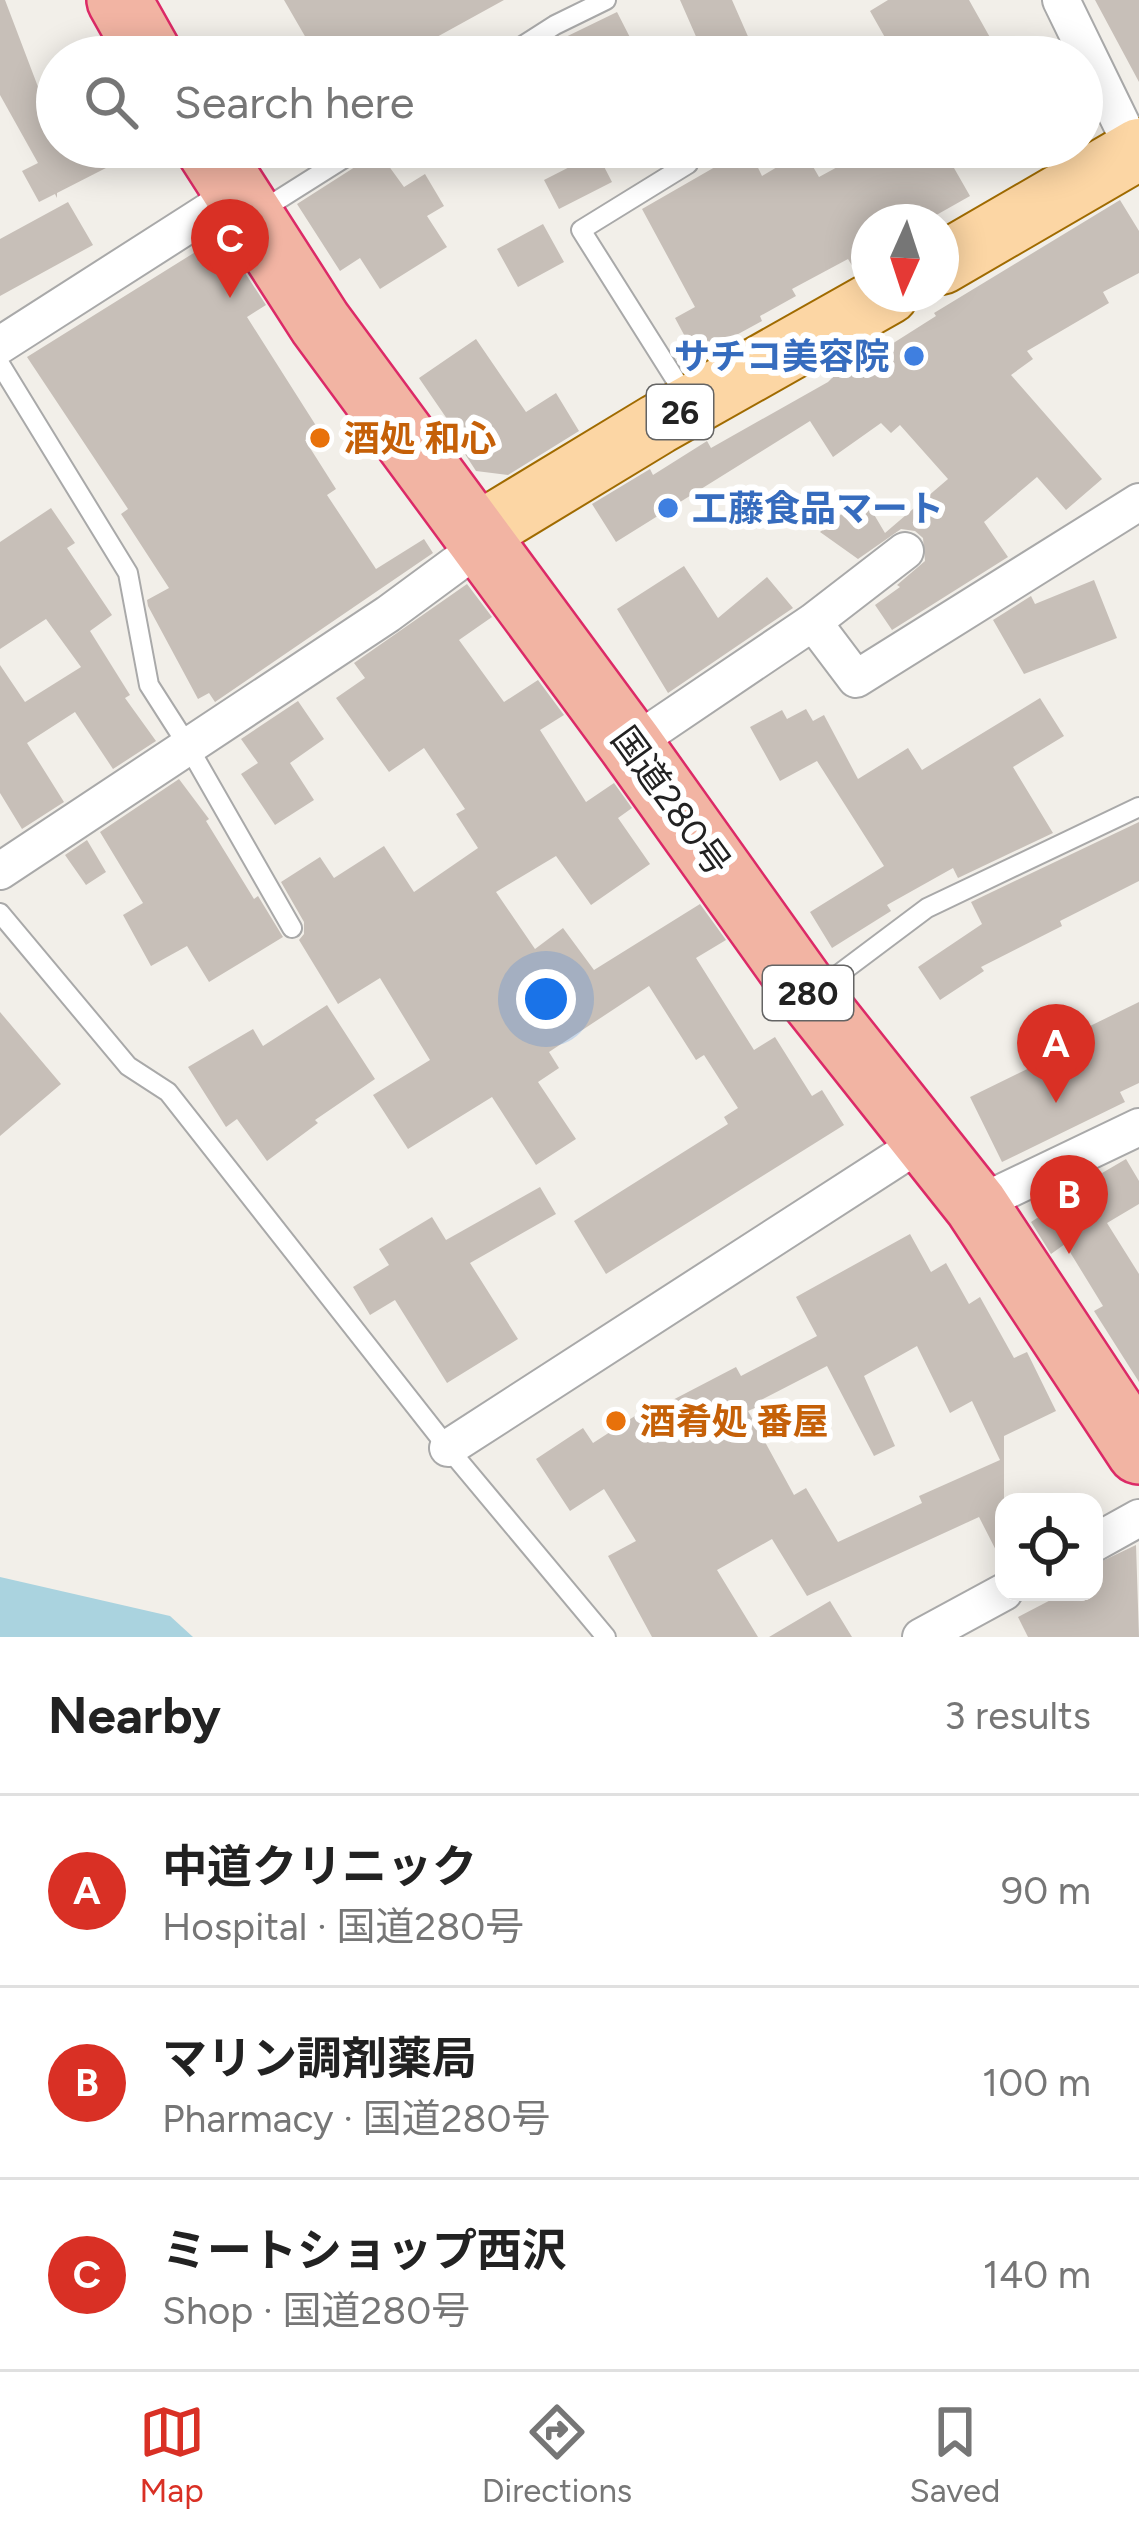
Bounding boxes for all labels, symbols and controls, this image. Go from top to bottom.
search box [36,36,1103,168]
icon: search [78,69,144,135]
text: Search here [174,75,414,129]
pin: C [191,199,269,298]
north arrow [851,204,959,312]
place label: サチコ美容院 [674,335,890,378]
marker: サチコ美容院 [901,343,927,369]
road number: 26 [647,385,713,439]
place label: 酒処 和心 [344,417,497,460]
marker: 酒処 和心 [307,425,333,451]
place label: 工藤食品マート [692,487,944,530]
marker: 工藤食品マート [655,495,681,521]
street label: 国道280号 [603,718,739,884]
road number: 280 [763,966,853,1020]
your location [516,969,576,1029]
pin: A [1017,1004,1095,1103]
pin: B [1030,1155,1108,1254]
place label: 酒肴処 番屋 [640,1400,829,1443]
marker: 酒肴処 番屋 [603,1408,629,1434]
map controls [995,1493,1103,1601]
button: locate [995,1493,1103,1601]
text: Nearby [48,1685,221,1746]
text: 3 results [944,1692,1091,1739]
text: 中道クリニック [162,1839,477,1893]
text: A [73,1867,101,1914]
text: 90 m [1001,1867,1091,1914]
text: Hospital · 国道280号 [162,1903,524,1950]
text: マリン調剤薬局 [162,2031,477,2085]
text: B [75,2059,99,2106]
text: 100 m [982,2059,1091,2106]
text: Pharmacy · 国道280号 [162,2095,551,2142]
text: ミートショップ西沢 [162,2223,567,2277]
text: C [73,2251,101,2298]
text: 140 m [983,2251,1091,2298]
text: Shop · 国道280号 [162,2287,470,2334]
tab: Map [139,2399,205,2510]
tab: Directions [482,2399,632,2510]
tab: Saved [909,2399,1000,2510]

